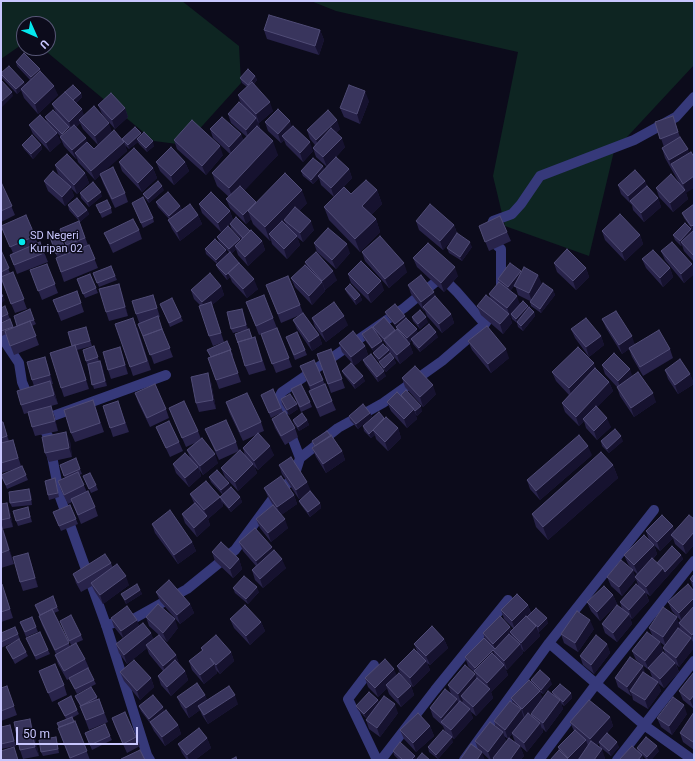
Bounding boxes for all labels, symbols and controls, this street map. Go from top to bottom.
north arrow [16,16,56,56]
text: U [37,37,51,51]
place label: SD Negeri Kuripan 02 [30,229,83,255]
marker: SD Negeri Kuripan 02 [17,237,27,247]
scale bar [18,719,140,745]
text: 50 m [23,727,50,741]

